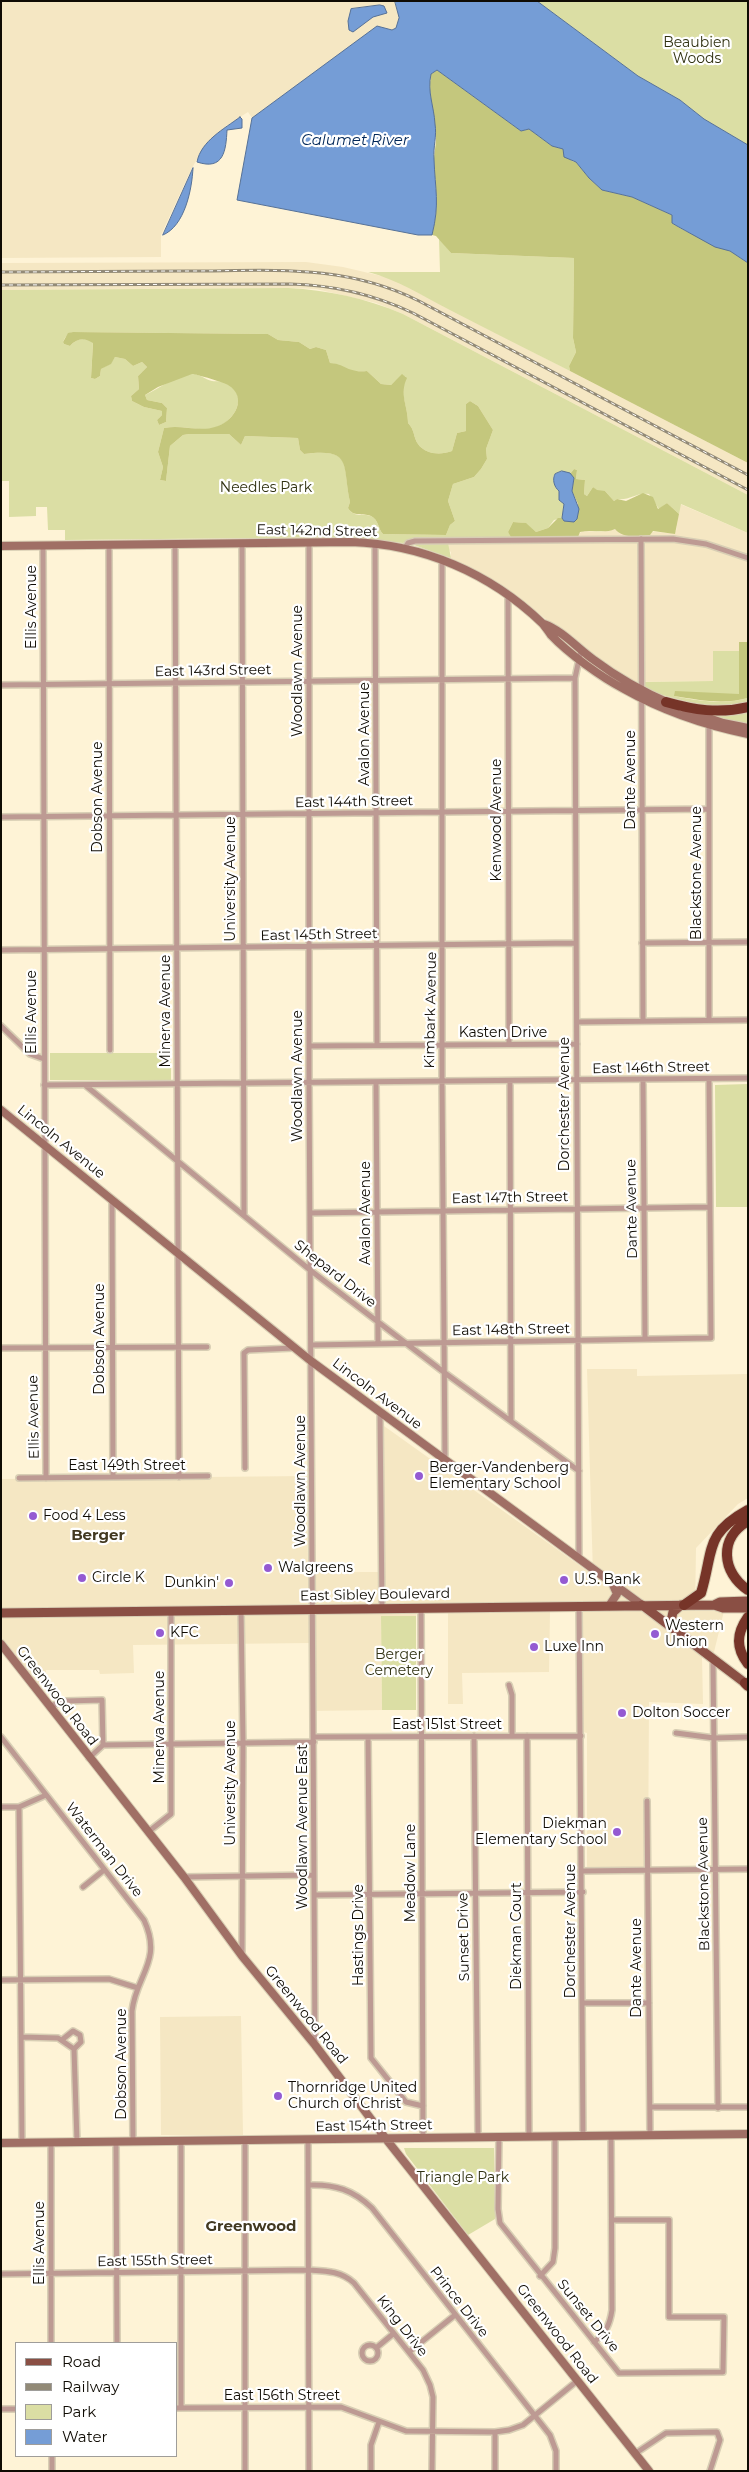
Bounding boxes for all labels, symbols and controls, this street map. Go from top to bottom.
park label: Beaubien Woods [663,35,731,68]
water label: Calumet River [301,132,409,150]
park label: Needles Park [220,480,312,496]
street label: East 142nd Street [256,522,378,540]
street label: Ellis Avenue [24,565,40,649]
street label: Woodlawn Avenue [290,605,306,737]
street label: East 143rd Street [155,662,271,680]
street label: Avalon Avenue [357,682,373,786]
street label: Dante Avenue [623,730,639,830]
street label: Dobson Avenue [90,741,106,853]
street label: Kenwood Avenue [489,758,505,882]
street label: East 144th Street [295,793,413,811]
street label: Blackstone Avenue [689,806,705,940]
street label: University Avenue [223,816,239,942]
street label: East 145th Street [260,926,378,944]
street label: Kimbark Avenue [422,952,440,1068]
street label: Minerva Avenue [158,955,174,1067]
street label: Ellis Avenue [24,970,40,1054]
street label: Woodlawn Avenue [290,1010,306,1142]
street label: Kasten Drive [459,1025,547,1041]
street label: Dorchester Avenue [557,1037,573,1171]
street label: East 146th Street [592,1059,710,1077]
street label: Lincoln Avenue [14,1102,108,1182]
street label: Dante Avenue [623,1159,641,1259]
street label: Avalon Avenue [358,1161,374,1265]
street label: East 147th Street [452,1189,568,1207]
street label: Shepard Drive [291,1237,379,1311]
street label: Dobson Avenue [92,1283,108,1395]
street label: East 148th Street [452,1321,570,1339]
street label: Lincoln Avenue [329,1355,425,1433]
street label: Ellis Avenue [25,1375,43,1459]
street label: Woodlawn Avenue [293,1415,309,1547]
street label: East 149th Street [68,1458,186,1474]
place label: Berger-Vandenberg Elementary School [429,1460,569,1492]
marker: Berger-Vandenberg Elementary School [413,1470,425,1482]
place label: Food 4 Less [43,1508,126,1524]
marker: Food 4 Less [27,1510,39,1522]
district label: Berger [71,1527,125,1545]
place label: Walgreens [278,1560,353,1576]
marker: Walgreens [262,1562,274,1574]
place label: Circle K [92,1570,145,1586]
marker: Circle K [76,1572,88,1584]
place label: U.S. Bank [574,1572,640,1588]
marker: U.S. Bank [558,1574,570,1586]
place label: Dunkin' [164,1575,219,1591]
marker: Dunkin' [223,1577,235,1589]
street label: East Sibley Boulevard [300,1585,450,1605]
place label: Western Union [665,1618,724,1650]
place label: KFC [170,1625,199,1641]
marker: KFC [154,1627,166,1639]
marker: Western Union [649,1628,661,1640]
place label: Luxe Inn [544,1639,604,1655]
marker: Luxe Inn [528,1641,540,1653]
street label: Greenwood Road [13,1643,101,1749]
park label: Berger Cemetery [365,1647,433,1680]
street label: Minerva Avenue [152,1671,168,1783]
place label: Dolton Soccer [632,1705,730,1721]
marker: Dolton Soccer [616,1707,628,1719]
street label: East 151st Street [392,1717,502,1733]
street label: University Avenue [223,1720,239,1846]
street label: Woodlawn Avenue East [295,1744,311,1910]
street label: Waterman Drive [62,1799,146,1901]
place label: Diekman Elementary School [475,1816,607,1848]
street label: Blackstone Avenue [694,1817,714,1951]
street label: Meadow Lane [403,1824,419,1922]
marker: Diekman Elementary School [611,1826,623,1838]
street label: Dorchester Avenue [563,1864,579,1998]
street label: Diekman Court [509,1882,525,1990]
street label: Hastings Drive [351,1884,367,1986]
street label: Sunset Drive [455,1892,473,1982]
street label: Dante Avenue [629,1918,645,2018]
street label: Greenwood Road [261,1962,351,2068]
street label: Dobson Avenue [114,2008,130,2120]
place label: Thornridge United Church of Christ [288,2080,417,2112]
marker: Thornridge United Church of Christ [272,2090,284,2102]
street label: East 154th Street [315,2117,433,2135]
park label: Triangle Park [417,2170,509,2186]
street label: Ellis Avenue [32,2201,48,2285]
district label: Greenwood [206,2218,296,2236]
street label: East 155th Street [97,2252,213,2270]
street label: Prince Drive [426,2263,492,2341]
street label: Sunset Drive [554,2276,622,2356]
street label: Greenwood Road [513,2281,601,2387]
street label: King Drive [373,2292,431,2360]
legend [15,2342,178,2457]
text: Road [62,2352,101,2371]
text: Railway [62,2377,119,2396]
street label: East 156th Street [224,2388,340,2404]
text: Park [62,2402,96,2421]
text: Water [62,2427,108,2446]

